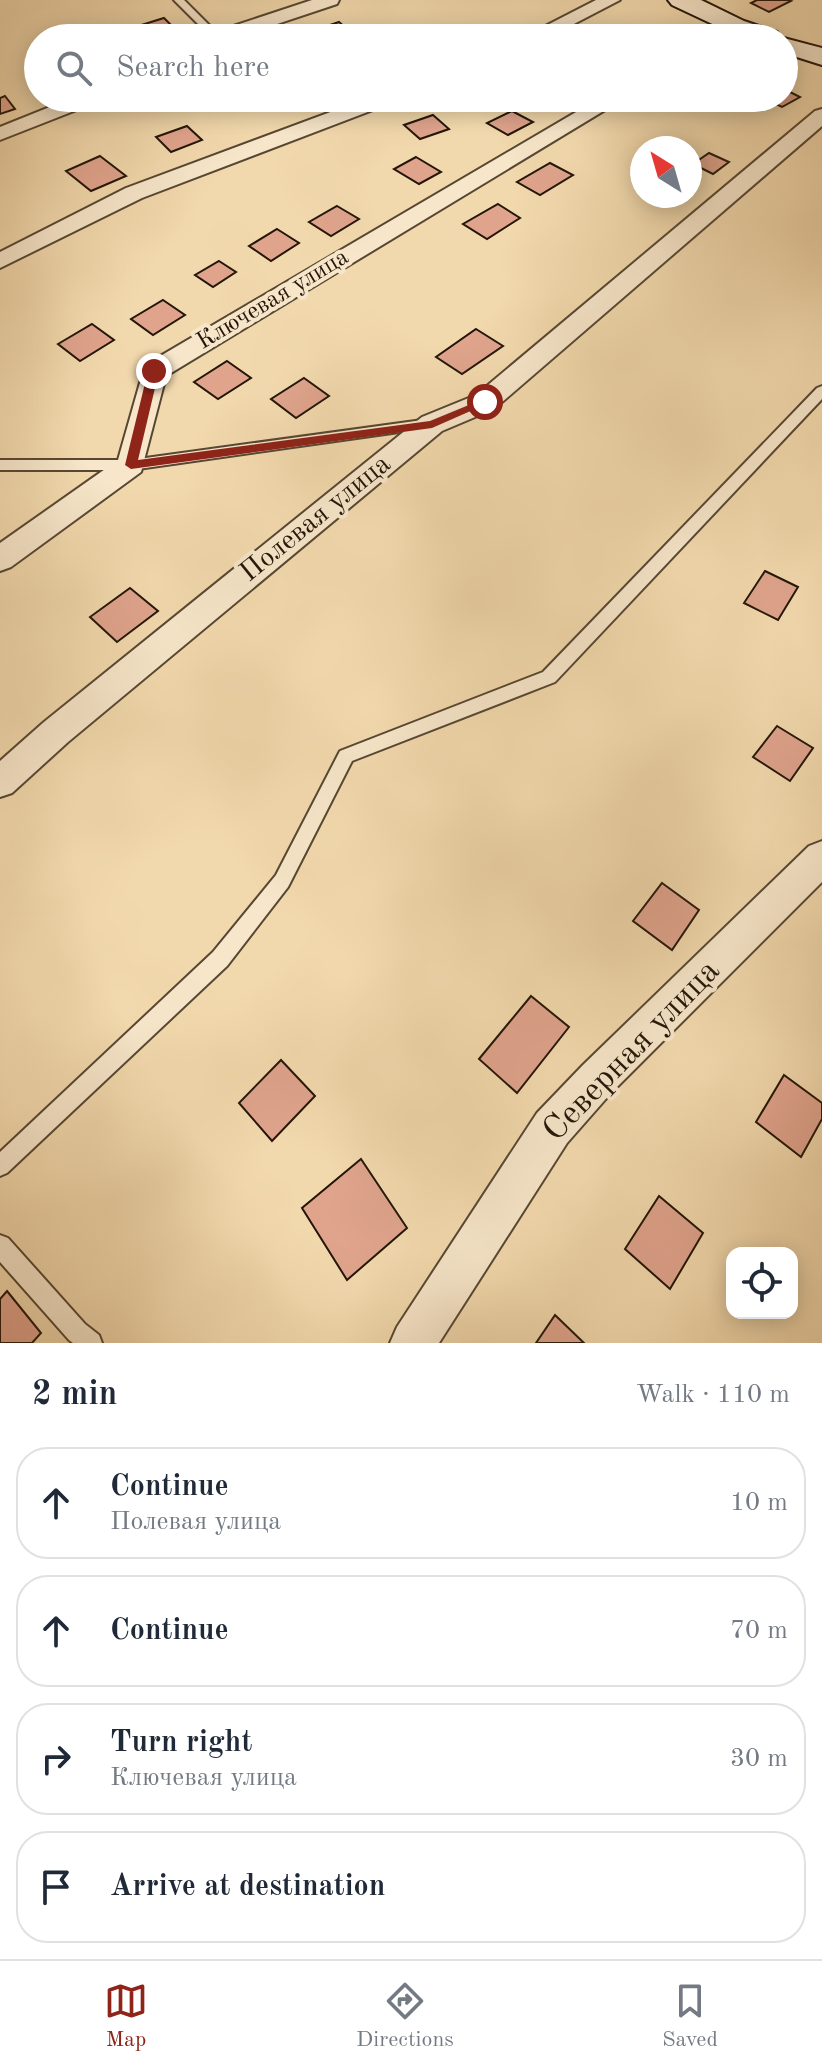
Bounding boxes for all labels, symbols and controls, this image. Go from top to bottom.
search box [24,24,798,112]
icon: search [52,46,96,90]
text: Search here [116,53,270,83]
north arrow [630,136,702,208]
street label: Ключевая улица [193,245,353,355]
route end [136,353,172,389]
route start [467,384,503,420]
street label: Полевая улица [236,450,397,588]
street label: Северная улица [537,954,727,1148]
map controls [726,1247,798,1319]
button: locate [726,1247,798,1319]
text: 2 min [32,1378,117,1412]
text: Walk · 110 m [636,1382,790,1408]
text: Continue [110,1472,229,1502]
icon: ahead [34,1481,78,1525]
text: 10 m [730,1490,788,1516]
text: Полевая улица [110,1509,281,1535]
icon: ahead [34,1609,78,1653]
text: Continue [110,1616,229,1646]
text: 70 m [730,1618,788,1644]
text: Turn right [110,1728,252,1758]
icon: right [34,1737,78,1781]
text: 30 m [730,1746,788,1772]
text: Ключевая улица [110,1765,297,1791]
icon: arrive [34,1865,78,1909]
text: Arrive at destination [110,1872,385,1902]
tab: Map [104,1979,148,2054]
tab: Directions [356,1979,454,2054]
tab: Saved [662,1979,718,2054]

